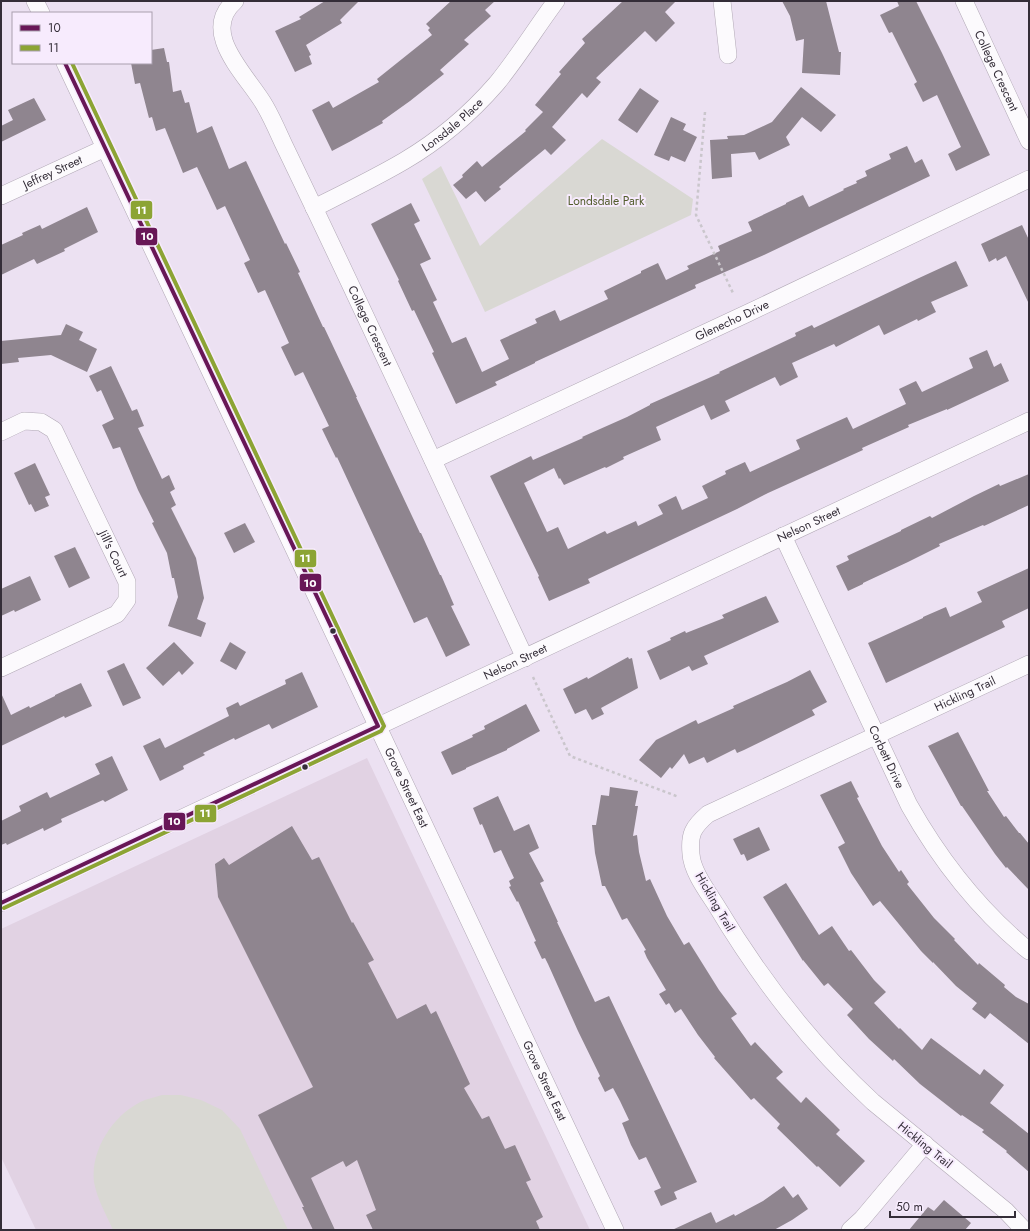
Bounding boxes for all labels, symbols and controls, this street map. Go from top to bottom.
legend [12,12,152,64]
text: 10 [48,19,61,37]
street label: College Crescent [970,27,1023,114]
text: 11 [48,39,59,57]
street label: Lonsdale Place [418,94,487,156]
street label: Jeffrey Street [18,151,85,194]
park label: Londsdale Park [568,192,645,210]
line badge: 11 [130,200,153,220]
text: 11 [135,202,147,218]
line badge: 10 [135,227,158,246]
text: 10 [141,228,153,244]
street label: College Crescent [343,282,397,369]
street label: Glenecho Drive [692,295,772,345]
street label: Nelson Street [774,502,843,547]
street label: Jill's Court [94,525,132,580]
line badge: 11 [294,549,317,568]
text: 11 [299,550,311,566]
line badge: 10 [299,573,322,592]
text: 10 [304,575,316,591]
unlabelled marker [328,626,338,636]
street label: Nelson Street [481,639,550,685]
street label: Hickling Trail [931,672,999,716]
street label: Corbett Drive [864,722,909,792]
street label: Grove Street East [380,744,433,831]
unlabelled marker [300,762,310,772]
line badge: 11 [194,804,217,823]
text: 11 [199,805,211,821]
line badge: 10 [163,812,186,831]
text: 10 [168,813,180,829]
street label: Hickling Trail [691,869,739,935]
street label: Grove Street East [518,1037,571,1124]
street label: Hickling Trail [894,1117,956,1173]
scale bar [890,1193,1015,1219]
text: 50 m [896,1198,923,1216]

